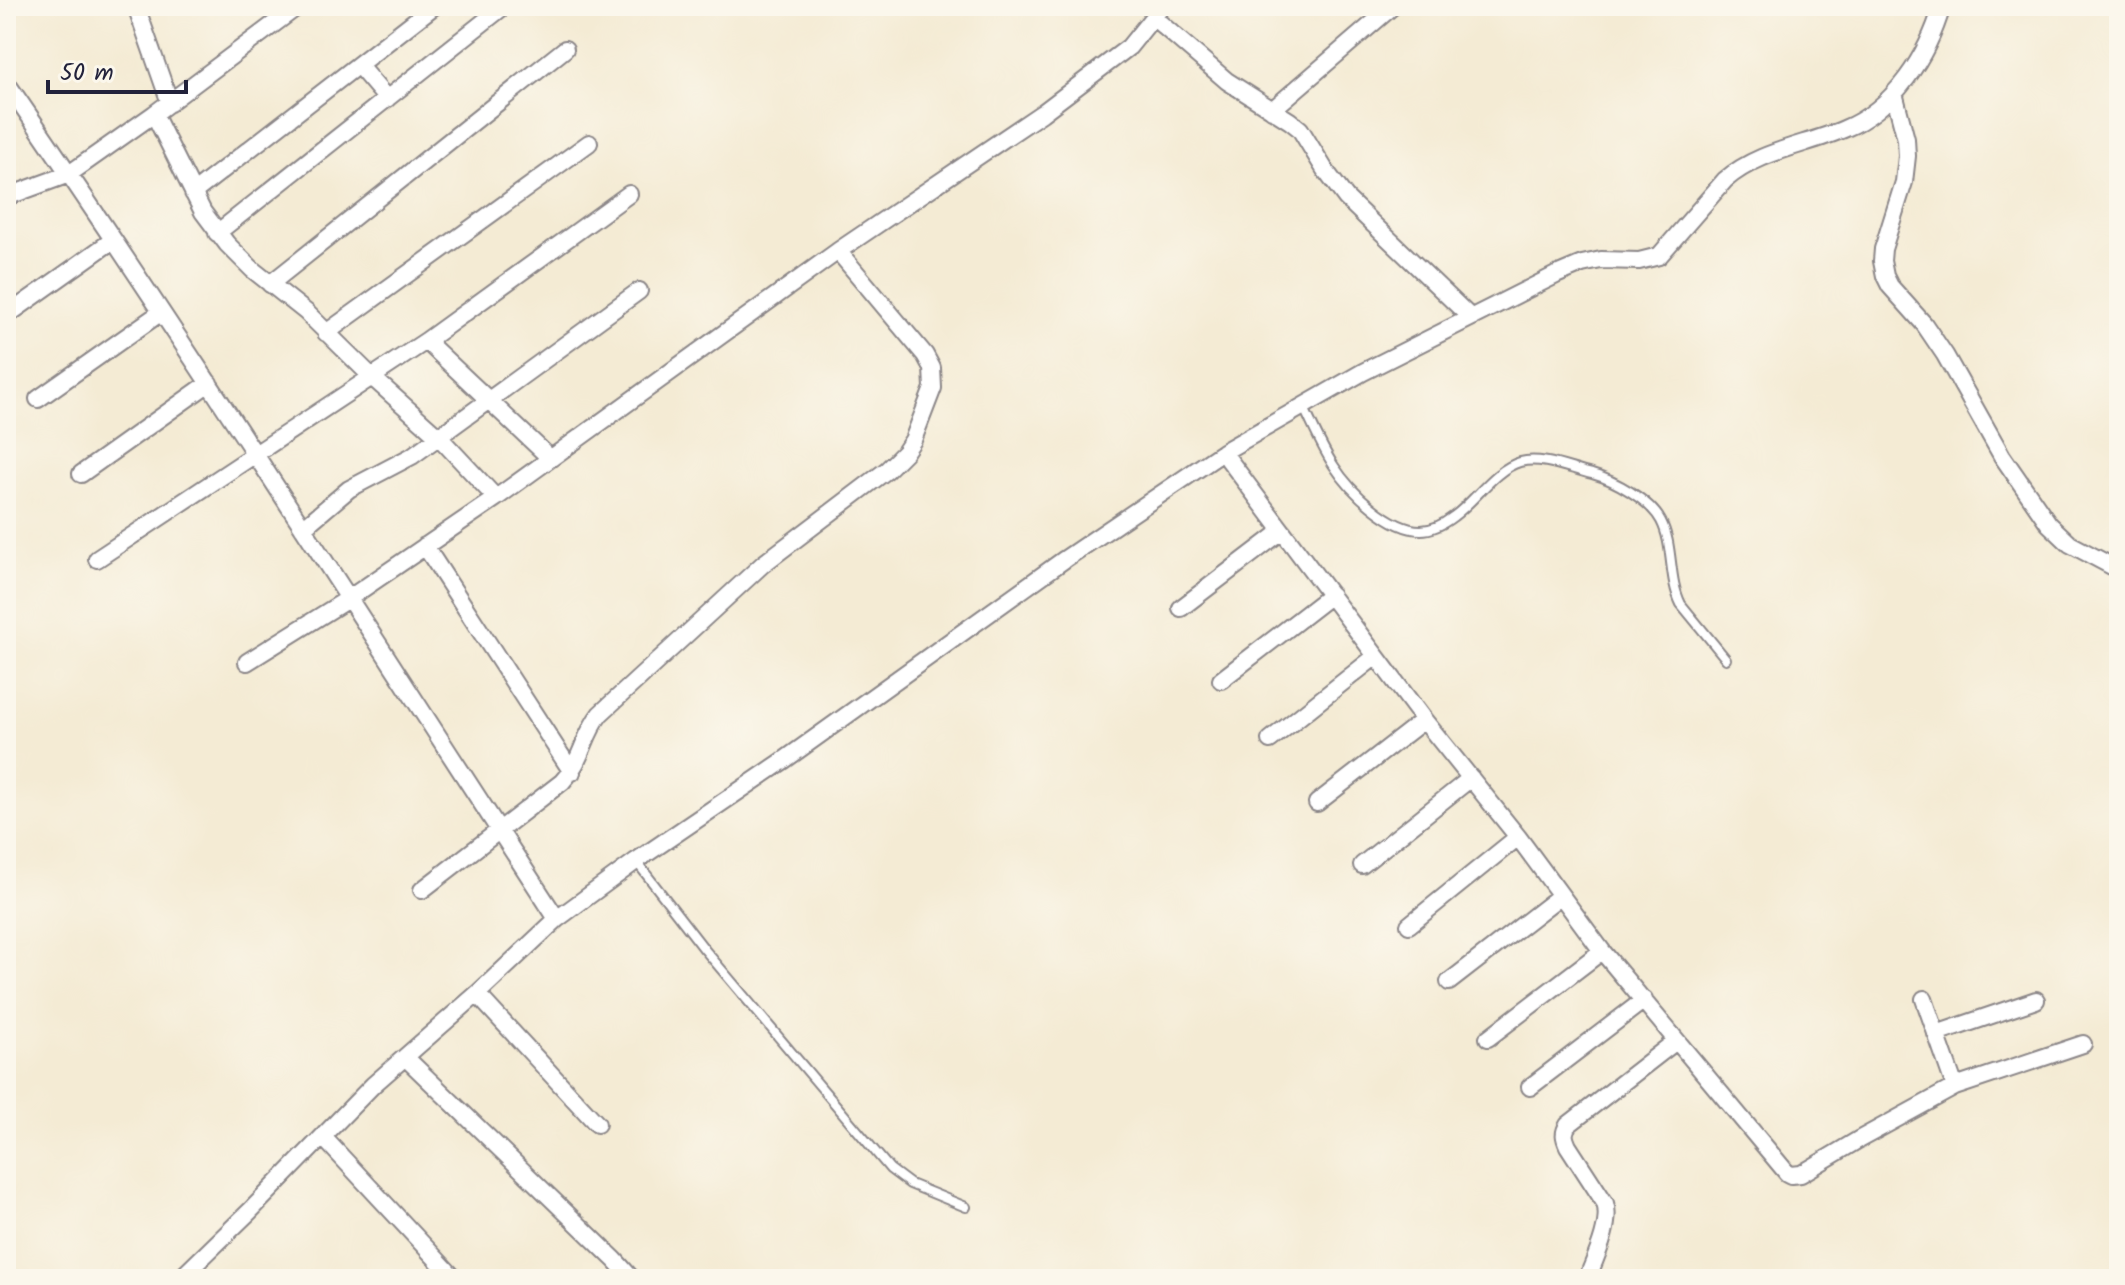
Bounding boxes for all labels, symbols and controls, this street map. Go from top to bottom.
scale bar [48,44,186,94]
text: 50 m [60,54,114,93]

